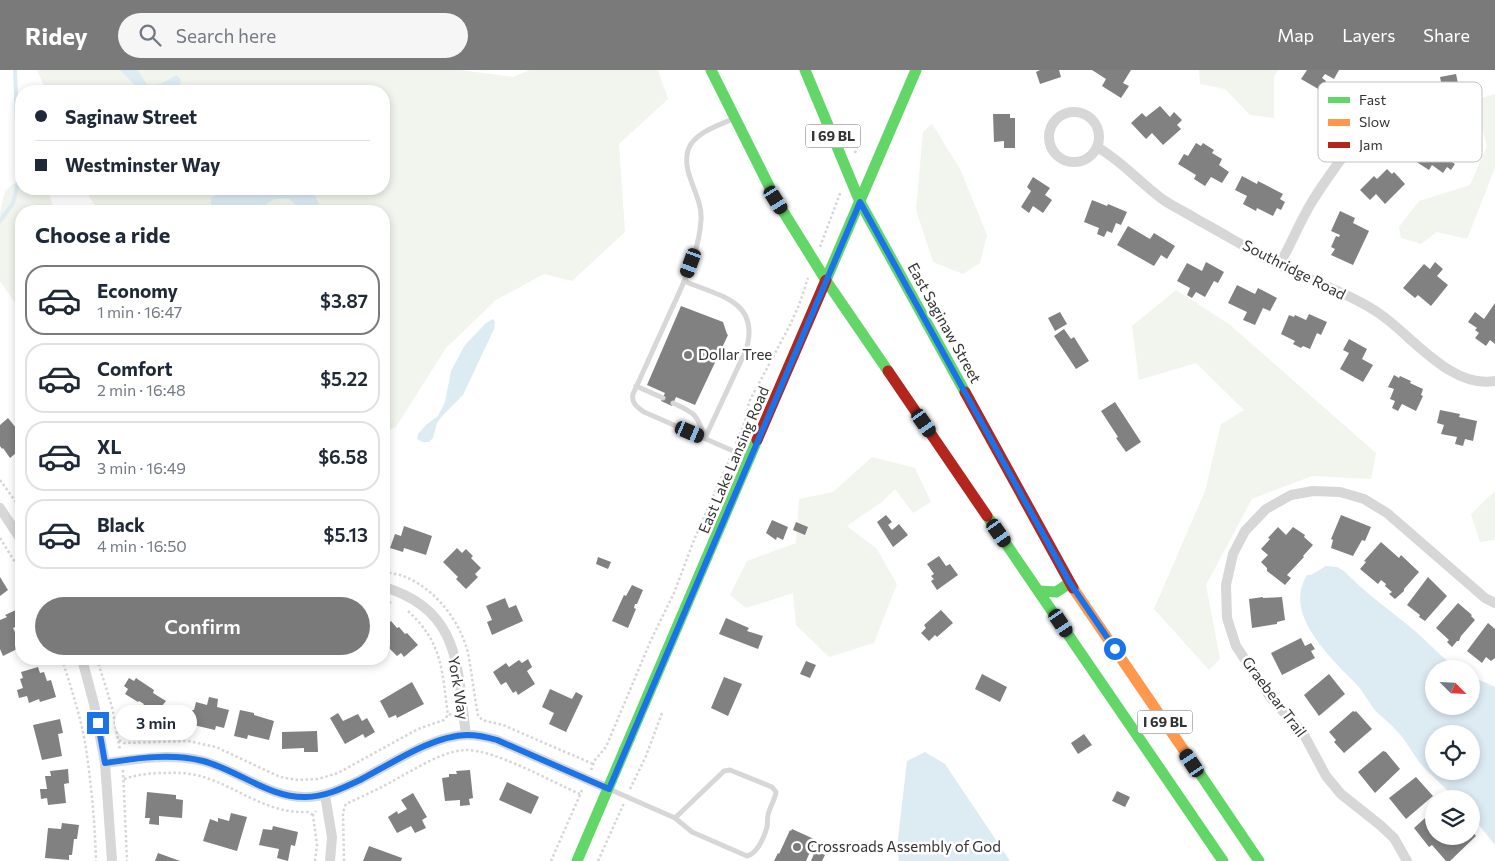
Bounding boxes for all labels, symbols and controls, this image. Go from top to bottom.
search box [118,13,468,58]
text: Ridey [25,21,88,50]
icon: search [136,21,164,49]
text: Search here [176,24,276,47]
text: Map [1277,24,1314,46]
text: Layers [1342,24,1395,46]
text: Share [1423,24,1470,46]
legend [1318,82,1482,162]
text: Fast [1359,91,1386,108]
text: Saginaw Street [65,105,197,128]
text: Slow [1359,113,1390,130]
road number: I 69 BL [806,124,860,148]
text: Jam [1359,136,1383,153]
text: Westminster Way [65,153,220,176]
car [761,183,790,217]
text: Choose a ride [35,221,170,248]
street label: Southridge Road [1240,235,1349,303]
car [678,246,703,280]
street label: East Saginaw Street [904,259,985,386]
icon: car [37,278,82,323]
text: Economy [97,279,178,302]
text: $3.87 [320,289,368,312]
text: 1 min · 16:47 [97,302,182,321]
place label: Dollar Tree [698,345,772,363]
marker: Dollar Tree [682,349,694,361]
icon: car [37,356,82,401]
text: Comfort [97,357,173,380]
text: $5.22 [320,367,368,390]
text: 2 min · 16:48 [97,380,186,399]
street label: East Lake Lansing Road [694,383,772,536]
car [909,406,938,440]
car [673,419,706,445]
icon: car [37,434,82,479]
text: XL [97,435,122,458]
text: $6.58 [318,445,368,468]
text: 3 min · 16:49 [97,458,186,477]
icon: car [37,512,82,557]
text: Black [97,513,145,536]
car [984,516,1013,550]
text: $5.13 [324,523,368,546]
text: 4 min · 16:50 [97,536,187,555]
button: Confirm [35,597,370,655]
car [1046,606,1075,640]
route start [1104,638,1126,660]
street label: Graebear Trail [1239,653,1311,740]
street label: York Way [445,655,473,721]
north arrow [1425,660,1480,715]
map controls [1425,660,1480,845]
callout: 3 min [116,706,198,740]
road number: I 69 BL [1138,710,1192,734]
route end [87,712,109,734]
text: 3 min [136,713,176,732]
button: locate [1425,725,1480,780]
car [1177,746,1206,780]
button: layers [1425,790,1480,845]
place label: Crossroads Assembly of God [807,837,1001,855]
marker: Crossroads Assembly of God [791,841,803,853]

